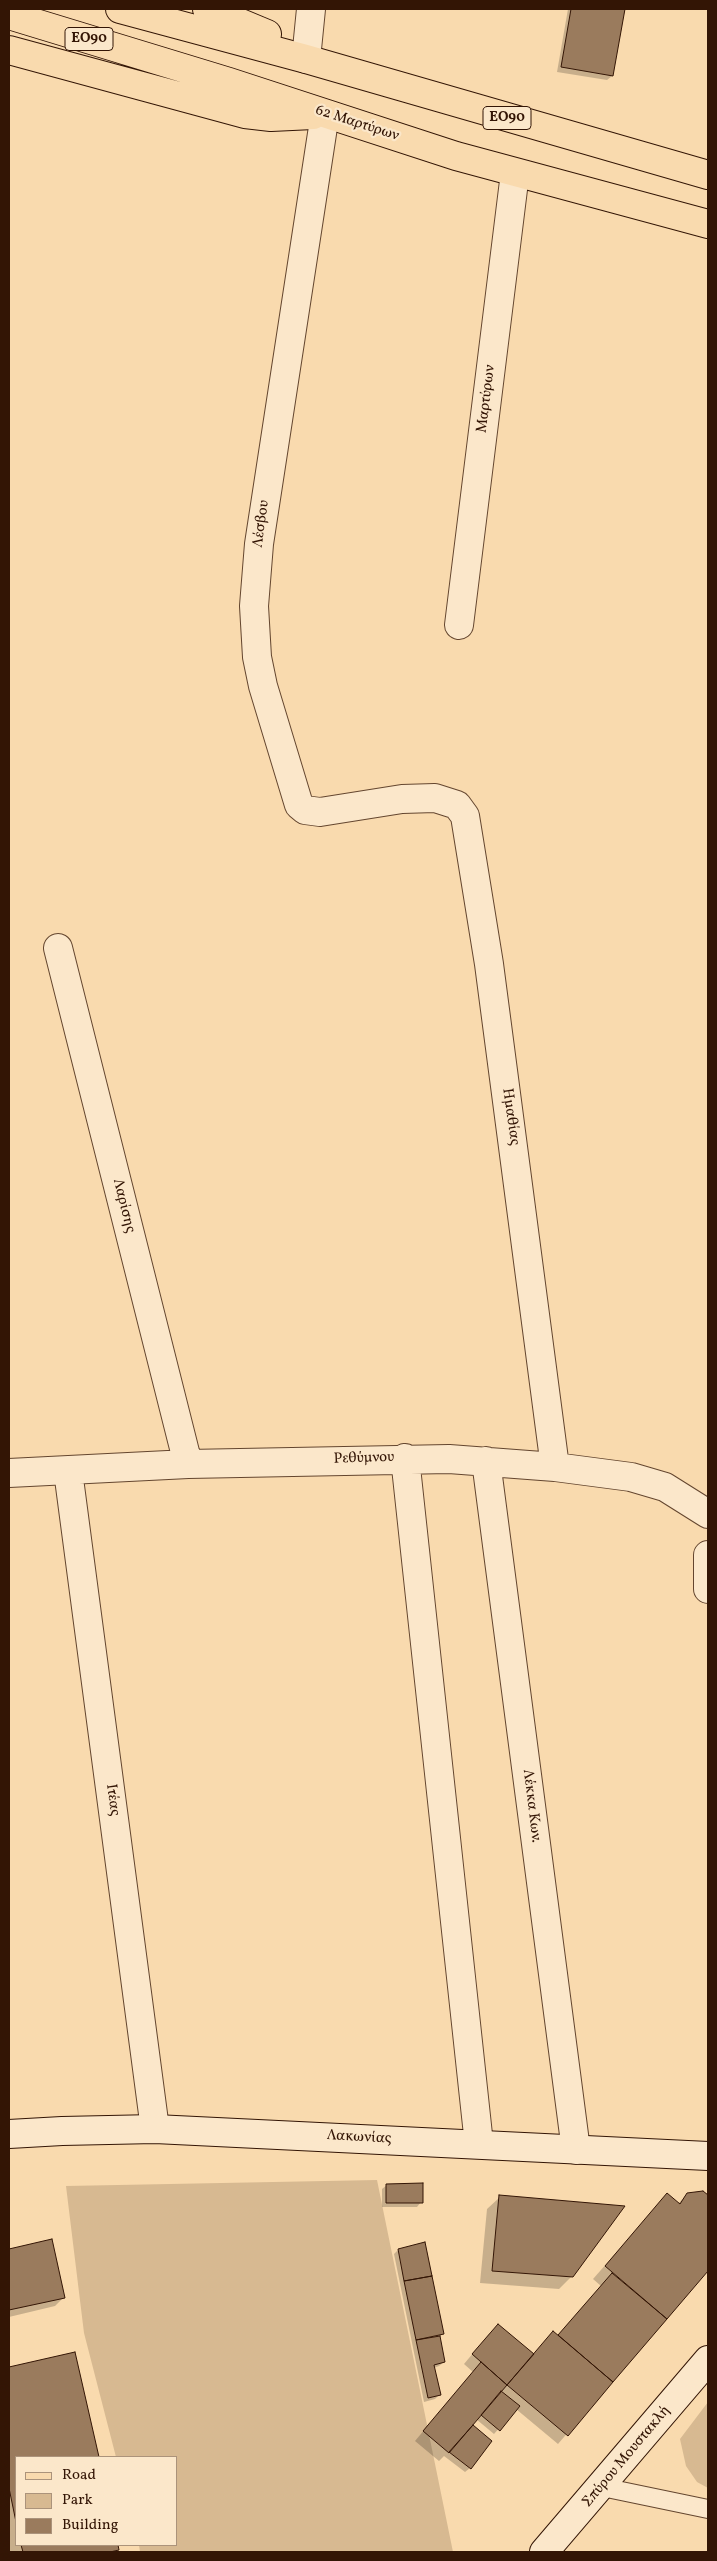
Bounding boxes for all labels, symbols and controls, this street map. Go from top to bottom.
road number: ΕΟ90 [65,28,113,50]
street label: 62 Μαρτύρων [313,102,401,146]
road number: ΕΟ90 [483,106,531,130]
street label: Μαρτύρων [474,364,500,434]
street label: Λέσβου [250,499,274,549]
street label: Ημαθίας [497,1087,523,1147]
street label: Λαρίσης [108,1177,138,1235]
street label: Ρεθύμνου [333,1449,395,1469]
street label: Λέκκα Κων. [518,1768,544,1844]
street label: Ιτέας [101,1783,123,1817]
street label: Λακωνίας [326,2127,392,2149]
street label: Σπύρου Μουστακλή [579,2402,675,2512]
legend [15,2456,178,2546]
text: Road [62,2465,96,2486]
text: Park [62,2490,93,2511]
text: Building [62,2515,118,2536]

